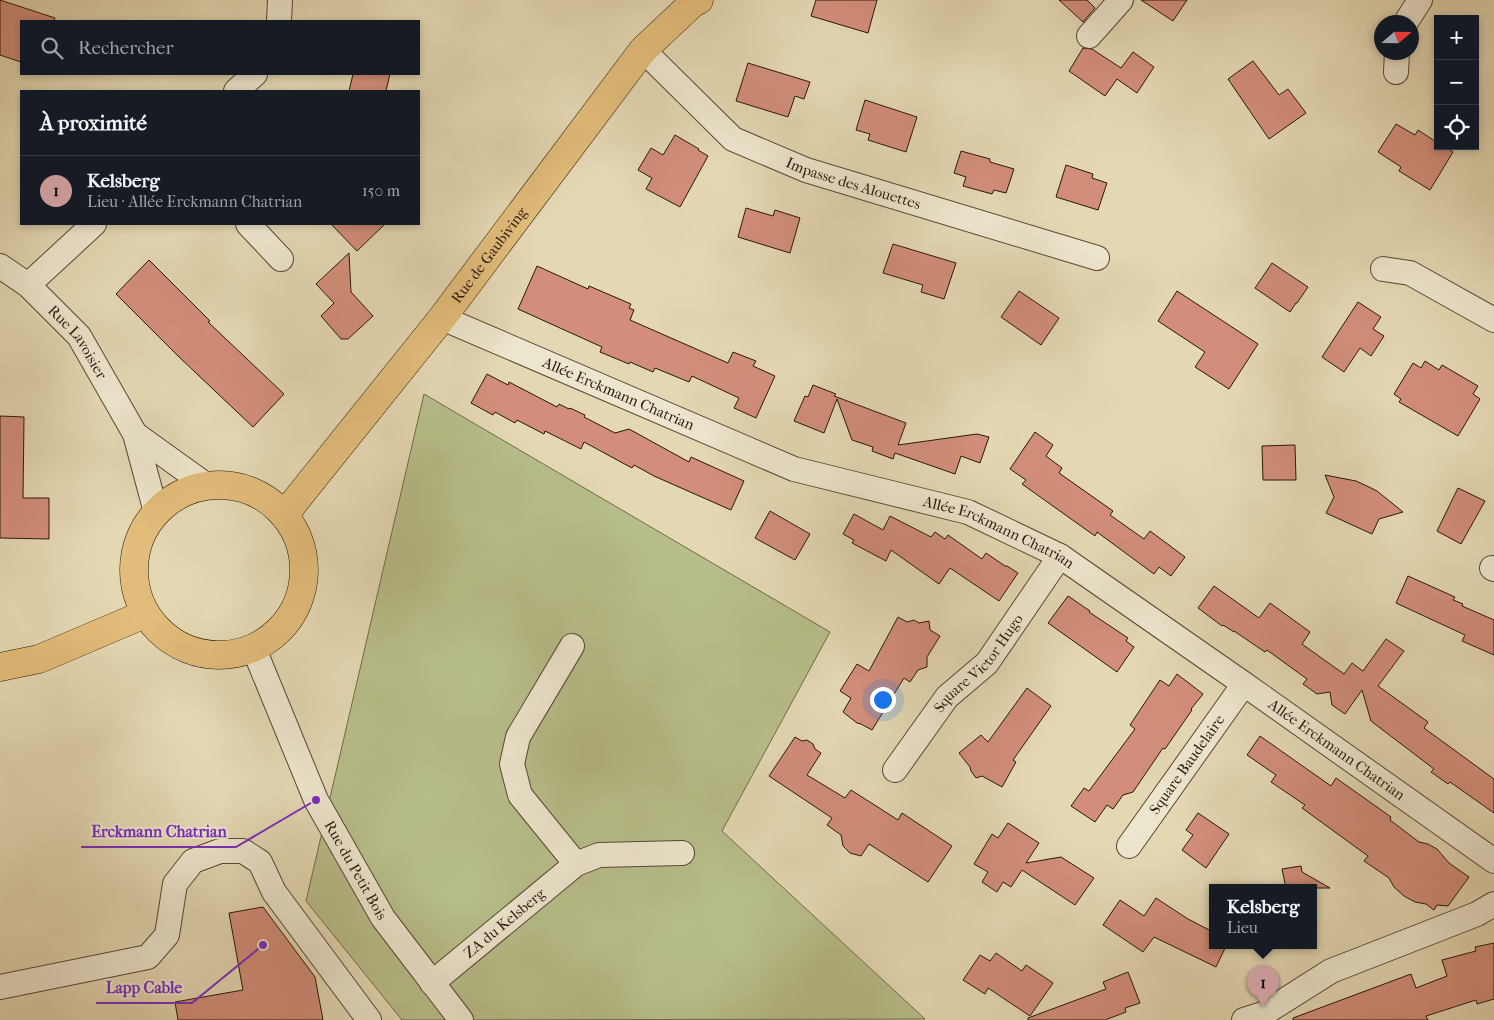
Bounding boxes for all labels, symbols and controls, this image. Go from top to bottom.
north arrow [1374,15,1419,60]
map controls [1434,15,1479,150]
button: + [1434,15,1479,60]
search box [20,20,420,75]
icon: search [38,34,66,62]
text: Rechercher [78,37,174,59]
button: − [1434,60,1479,105]
button: locate [1434,105,1479,150]
text: À proximité [40,111,147,135]
street label: Impasse des Alouettes [783,153,923,213]
text: Kelsberg [87,170,160,192]
text: 1 [53,181,59,200]
text: 150 m [362,181,400,200]
text: Lieu · Allée Erckmann Chatrian [87,192,302,211]
street label: Rue de Gaubiving [447,203,531,307]
street label: Rue Lavoisier [44,301,111,383]
street label: Allée Erckmann Chatrian [539,353,697,434]
street label: Allée Erckmann Chatrian [920,492,1078,572]
street label: Square Victor Hugo [930,610,1027,716]
your location [870,687,896,713]
street label: Allée Erckmann Chatrian [1264,695,1409,804]
street label: Square Baudelaire [1145,711,1229,818]
callout: Erckmann Chatrian [81,816,236,847]
street label: Rue du Petit Bois [321,817,391,923]
text: Erckmann Chatrian [91,822,227,841]
street label: ZA du Kelsberg [460,884,550,962]
popup [1209,884,1317,949]
text: Kelsberg [1227,896,1299,918]
text: Lieu [1227,918,1258,937]
pin: 1 [1247,966,1279,1007]
callout: Lapp Cable [96,972,192,1003]
text: Lapp Cable [106,978,182,998]

